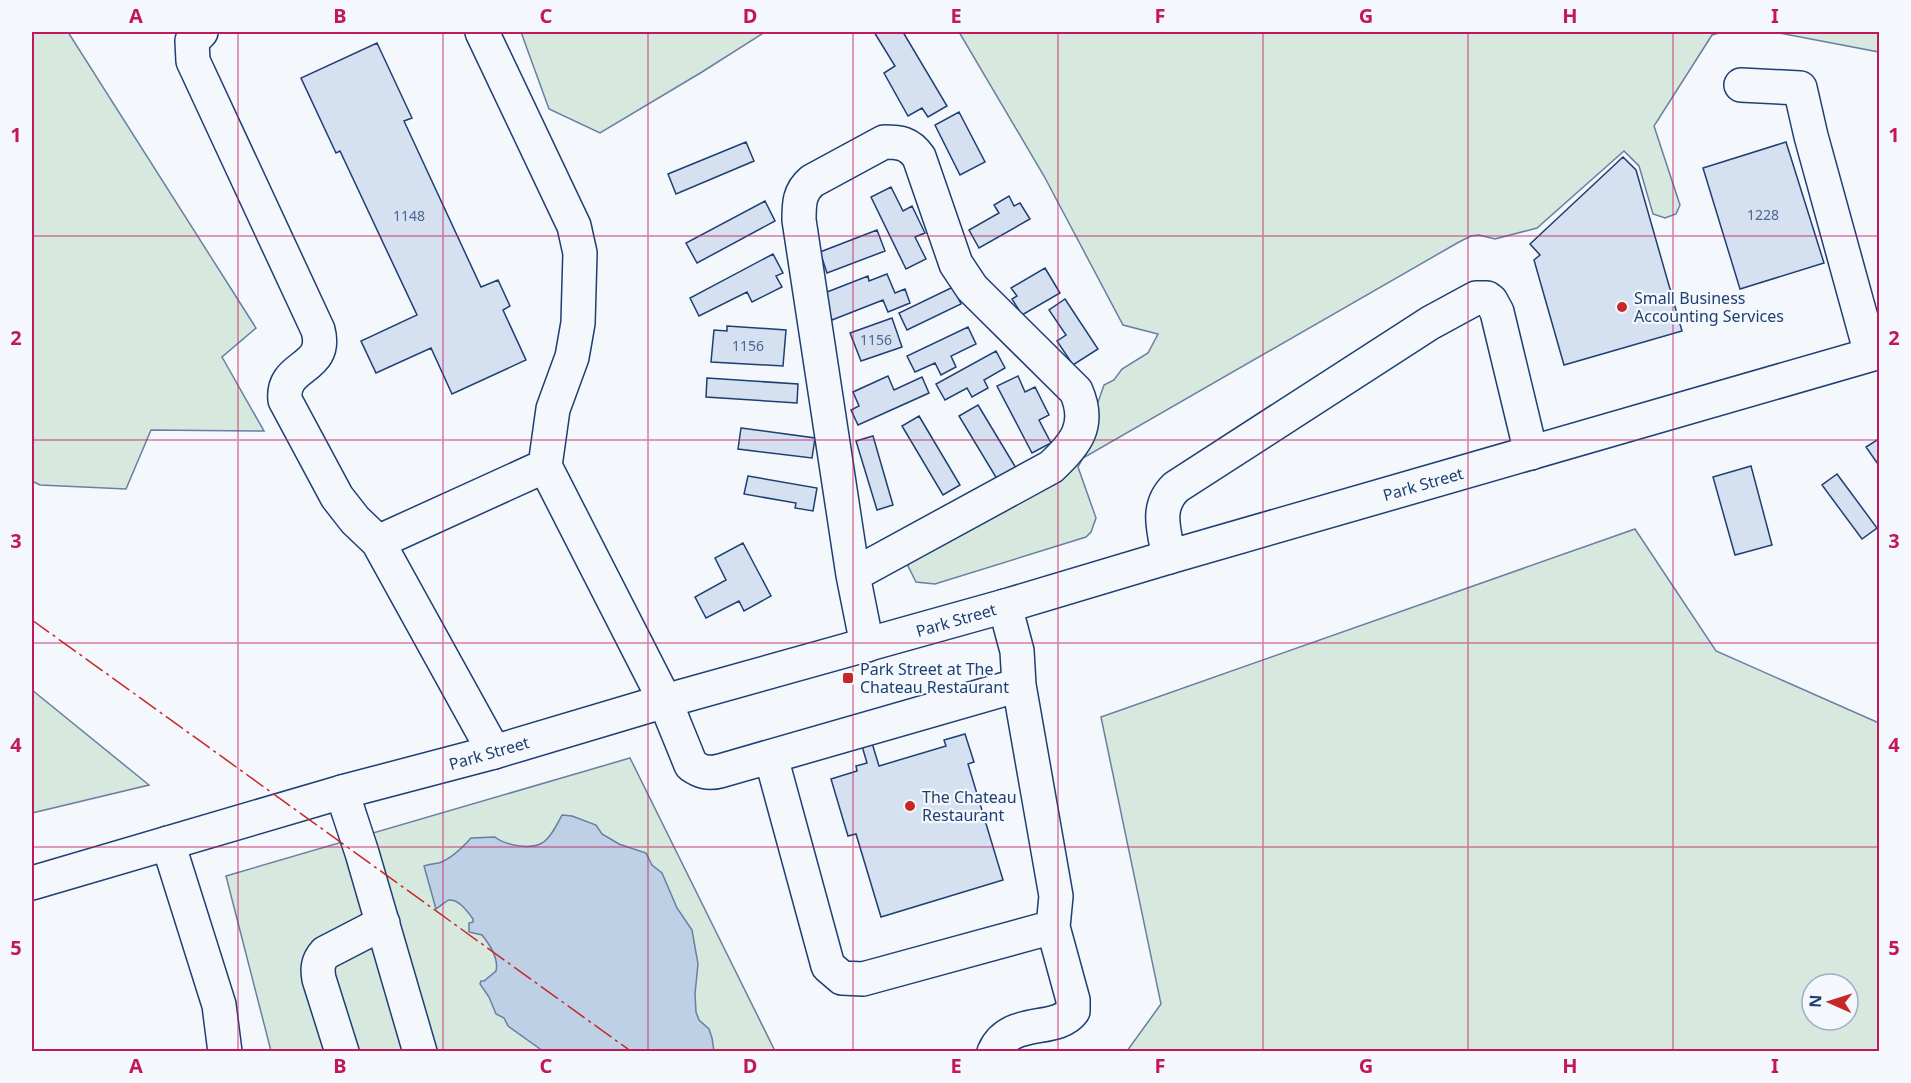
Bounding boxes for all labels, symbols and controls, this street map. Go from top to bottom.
text: A [129,2,143,29]
text: B [333,2,347,29]
text: C [540,2,553,29]
text: D [743,2,757,29]
text: E [950,2,962,29]
text: F [1155,2,1165,29]
text: G [1359,2,1373,29]
text: H [1562,2,1578,29]
text: I [1771,2,1779,29]
text: 1 [10,121,22,148]
text: 1 [1888,121,1900,148]
house number: 1228 [1747,205,1779,224]
house number: 1148 [393,206,425,225]
place label: Small Business Accounting Services [1634,287,1784,327]
marker: Small Business Accounting Services [1615,300,1629,314]
text: 2 [10,324,22,351]
text: 2 [1888,324,1900,351]
house number: 1156 [860,330,892,349]
house number: 1156 [732,336,764,355]
street label: Park Street [1380,462,1466,506]
text: 3 [10,527,22,554]
text: 3 [1888,527,1900,554]
street label: Park Street [913,598,999,642]
place label: Park Street at The Chateau Restaurant [860,658,1009,698]
marker: Park Street at The Chateau Restaurant [841,671,855,685]
text: 4 [10,731,22,758]
street label: Park Street [446,731,532,775]
text: 4 [1888,731,1900,758]
place label: The Chateau Restaurant [922,786,1017,826]
marker: The Chateau Restaurant [903,799,917,813]
text: 5 [10,934,22,961]
text: 5 [1888,934,1900,961]
north arrow [1800,972,1860,1032]
text: N [1804,994,1826,1008]
text: A [129,1052,143,1079]
text: B [333,1052,347,1079]
text: C [540,1052,553,1079]
text: D [743,1052,757,1079]
text: E [950,1052,962,1079]
text: F [1155,1052,1165,1079]
text: G [1359,1052,1373,1079]
text: H [1562,1052,1578,1079]
text: I [1771,1052,1779,1079]

